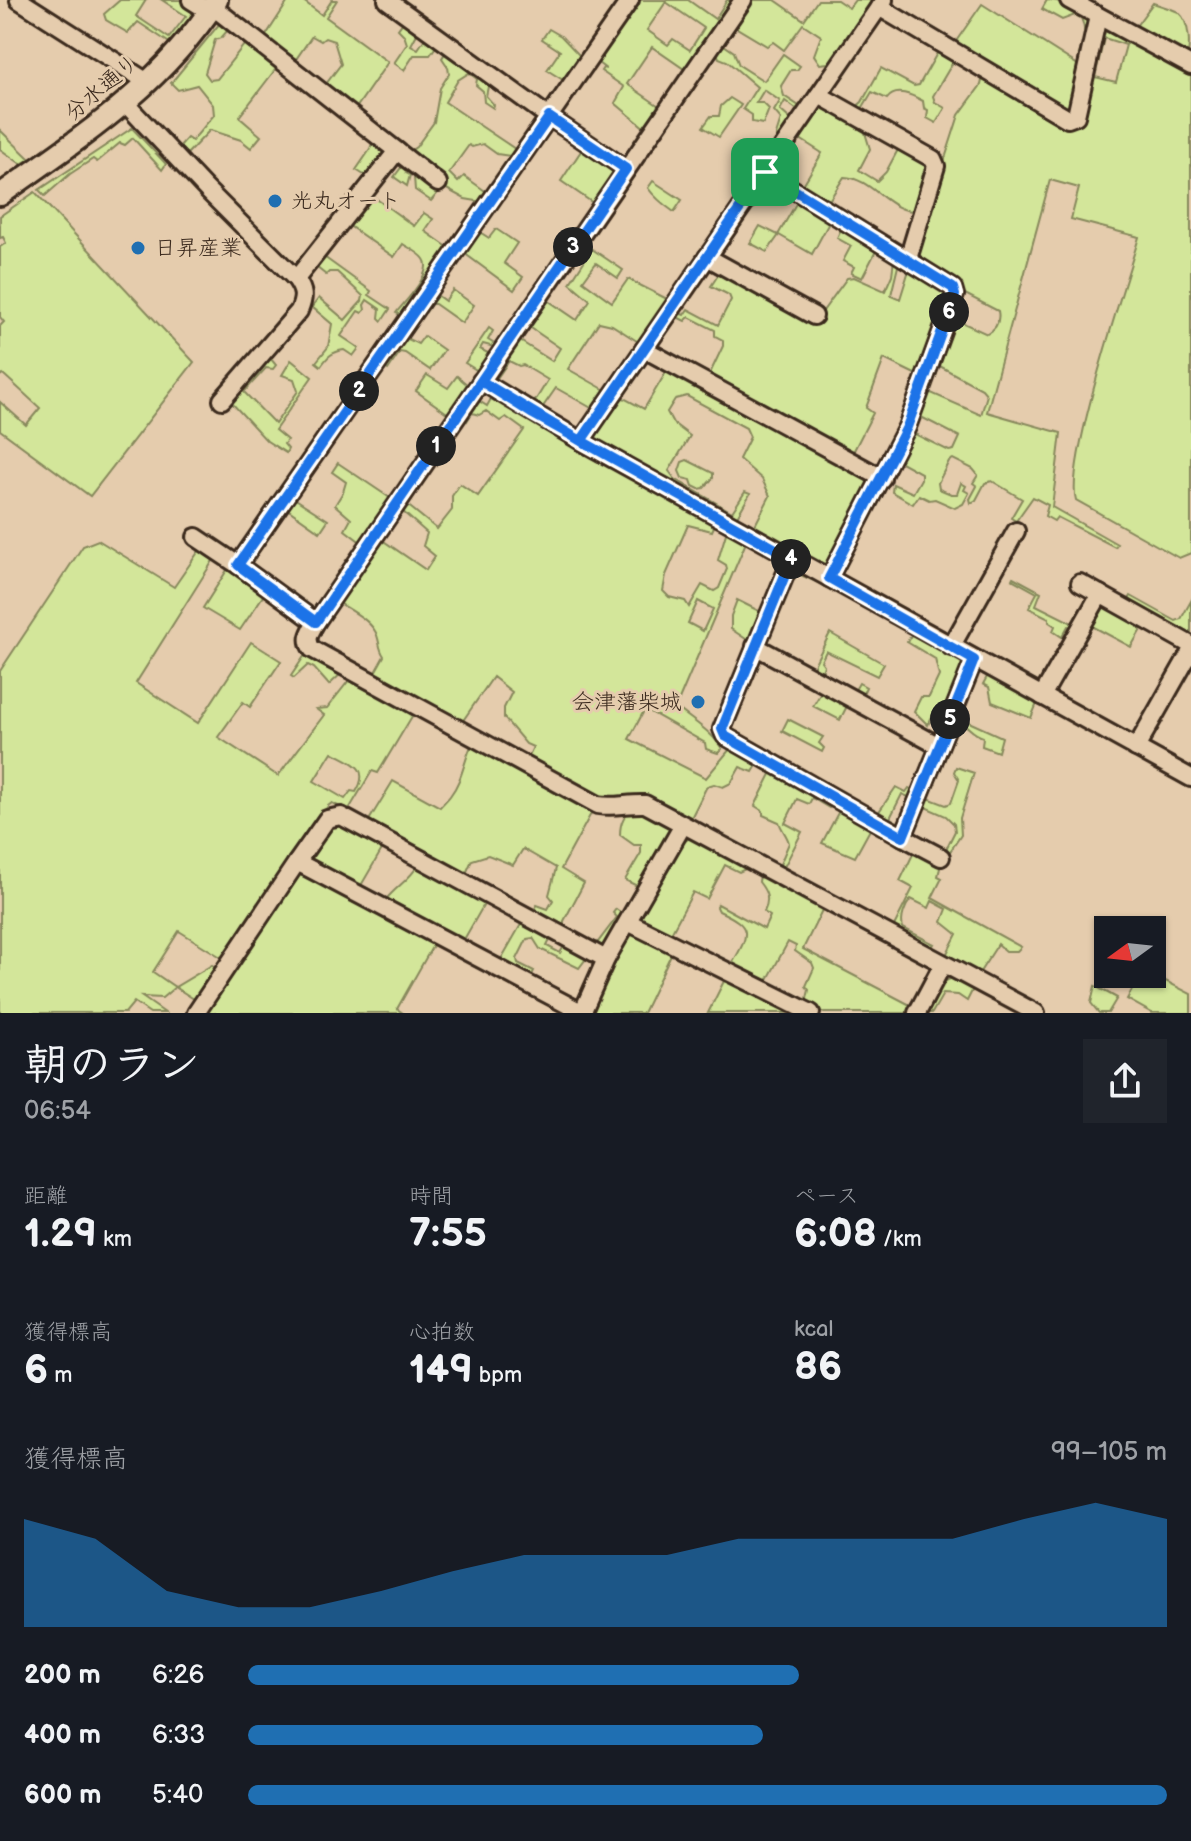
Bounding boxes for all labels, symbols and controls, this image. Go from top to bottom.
street label: 分水通り [60,49,144,127]
pin [731,138,799,206]
icon: arrive [743,150,787,194]
place label: 光丸オート [291,188,401,215]
marker: 光丸オート [266,192,284,210]
pin: 3 [553,227,593,267]
text: 3 [567,233,579,260]
place label: 日昇産業 [154,235,242,262]
marker: 日昇産業 [129,239,147,257]
pin: 6 [929,292,969,332]
text: 6 [942,298,956,325]
pin: 2 [339,371,379,411]
text: 2 [352,377,366,404]
pin: 1 [416,426,456,466]
text: 1 [431,432,441,459]
pin: 4 [771,539,811,579]
text: 4 [785,545,797,572]
place label: 会津藩柴城 [572,689,682,716]
marker: 会津藩柴城 [689,693,707,711]
pin: 5 [930,699,970,739]
text: 5 [944,705,956,732]
north arrow [1094,916,1166,988]
map controls [1094,916,1166,988]
text: 朝のラン [24,1039,200,1092]
button: share [1083,1039,1167,1123]
text: 06:54 [24,1096,91,1127]
text: 距離 [24,1183,68,1210]
text: 時間 [409,1183,453,1210]
text: ペース [794,1183,859,1210]
text: 1.29 [24,1210,97,1258]
text: 7:55 [409,1210,487,1258]
text: 6:08 [794,1210,877,1258]
text: km [97,1226,132,1253]
text: /km [877,1226,922,1253]
text: kcal [794,1316,833,1343]
text: 獲得標高 [24,1319,112,1346]
text: 心拍数 [409,1319,475,1346]
text: 86 [794,1343,842,1391]
text: 6 [24,1346,48,1394]
text: 149 [409,1346,473,1394]
text: m [48,1362,72,1389]
text: bpm [473,1362,522,1389]
text: 99–105 m [1051,1437,1167,1468]
text: 獲得標高 [24,1444,128,1475]
text: 200 m [24,1660,101,1691]
text: 6:26 [152,1660,204,1691]
text: 400 m [24,1720,101,1751]
text: 6:33 [152,1720,205,1751]
text: 600 m [24,1780,101,1811]
text: 5:40 [152,1780,203,1811]

